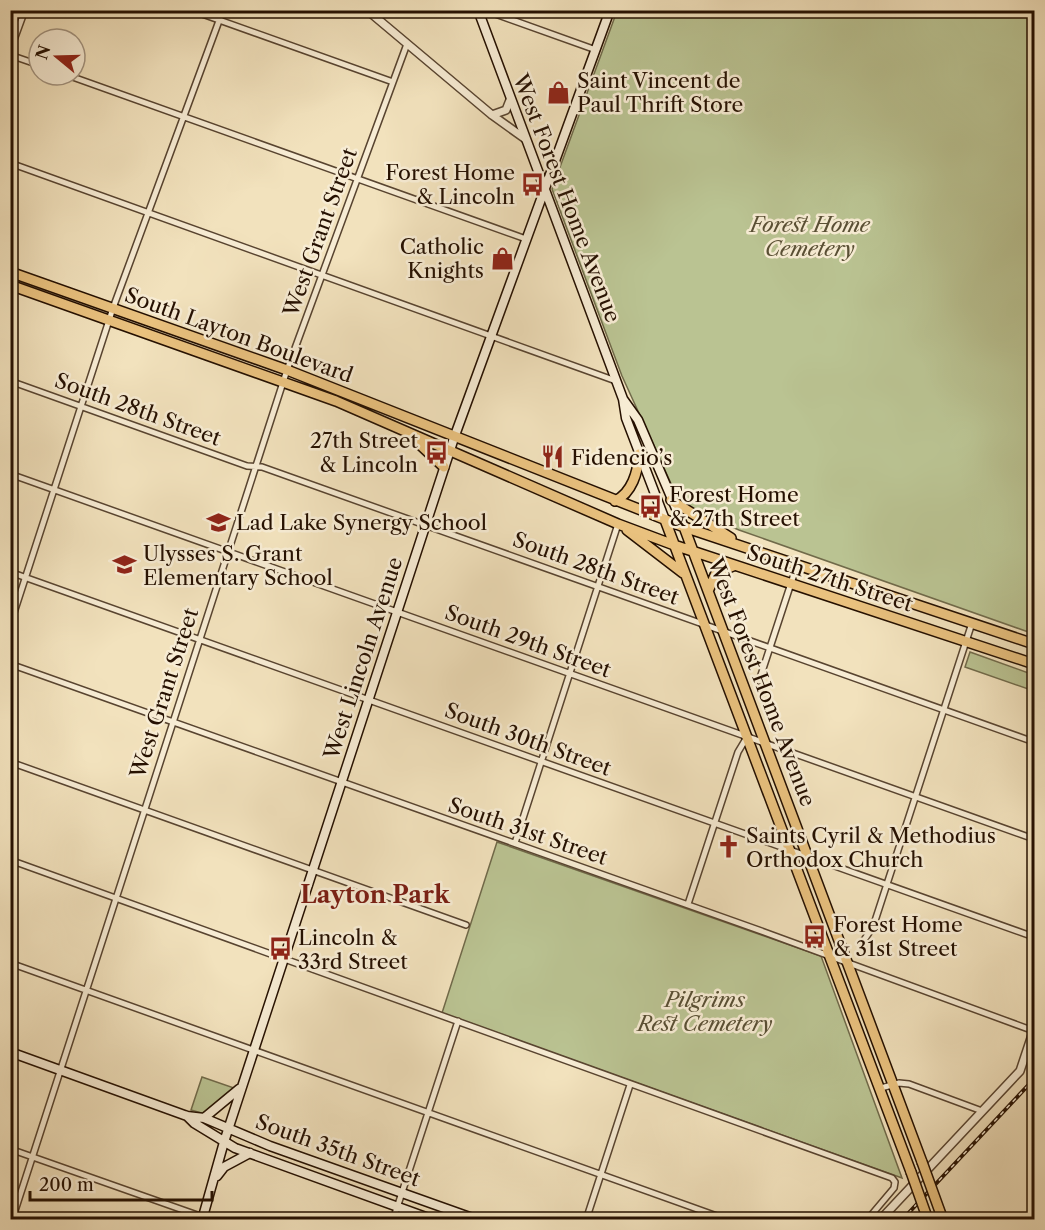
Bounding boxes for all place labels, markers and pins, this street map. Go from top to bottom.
place label: Saint Vincent de Paul Thrift Store [577,68,743,117]
shop icon: Saint Vincent de Paul Thrift Store [546,79,572,105]
place label: Forest Home & Lincoln [385,160,515,209]
bus stop icon: Forest Home & Lincoln [520,171,546,197]
place label: Catholic Knights [400,234,484,283]
shop icon: Catholic Knights [489,245,515,271]
place label: 27th Street & Lincoln [310,428,419,477]
bus stop icon: 27th Street & Lincoln [423,439,449,465]
restaurant icon: Fidencio’s [540,444,566,470]
place label: Fidencio’s [571,445,672,470]
place label: Forest Home & 27th Street [669,482,800,531]
bus stop icon: Forest Home & 27th Street [638,493,664,519]
school or university icon: Lad Lake Synergy School [205,509,231,535]
place label: Lad Lake Synergy School [236,510,487,535]
place label: Ulysses S. Grant Elementary School [143,541,333,590]
school or university icon: Ulysses S. Grant Elementary School [112,552,138,578]
place label: Saints Cyril & Methodius Orthodox Church [746,823,996,872]
church icon: Saints Cyril & Methodius Orthodox Church [715,834,741,860]
place label: Forest Home & 31st Street [833,912,963,961]
bus stop icon: Forest Home & 31st Street [802,923,828,949]
place label: Lincoln & 33rd Street [298,925,408,974]
bus stop icon: Lincoln & 33rd Street [267,936,293,962]

